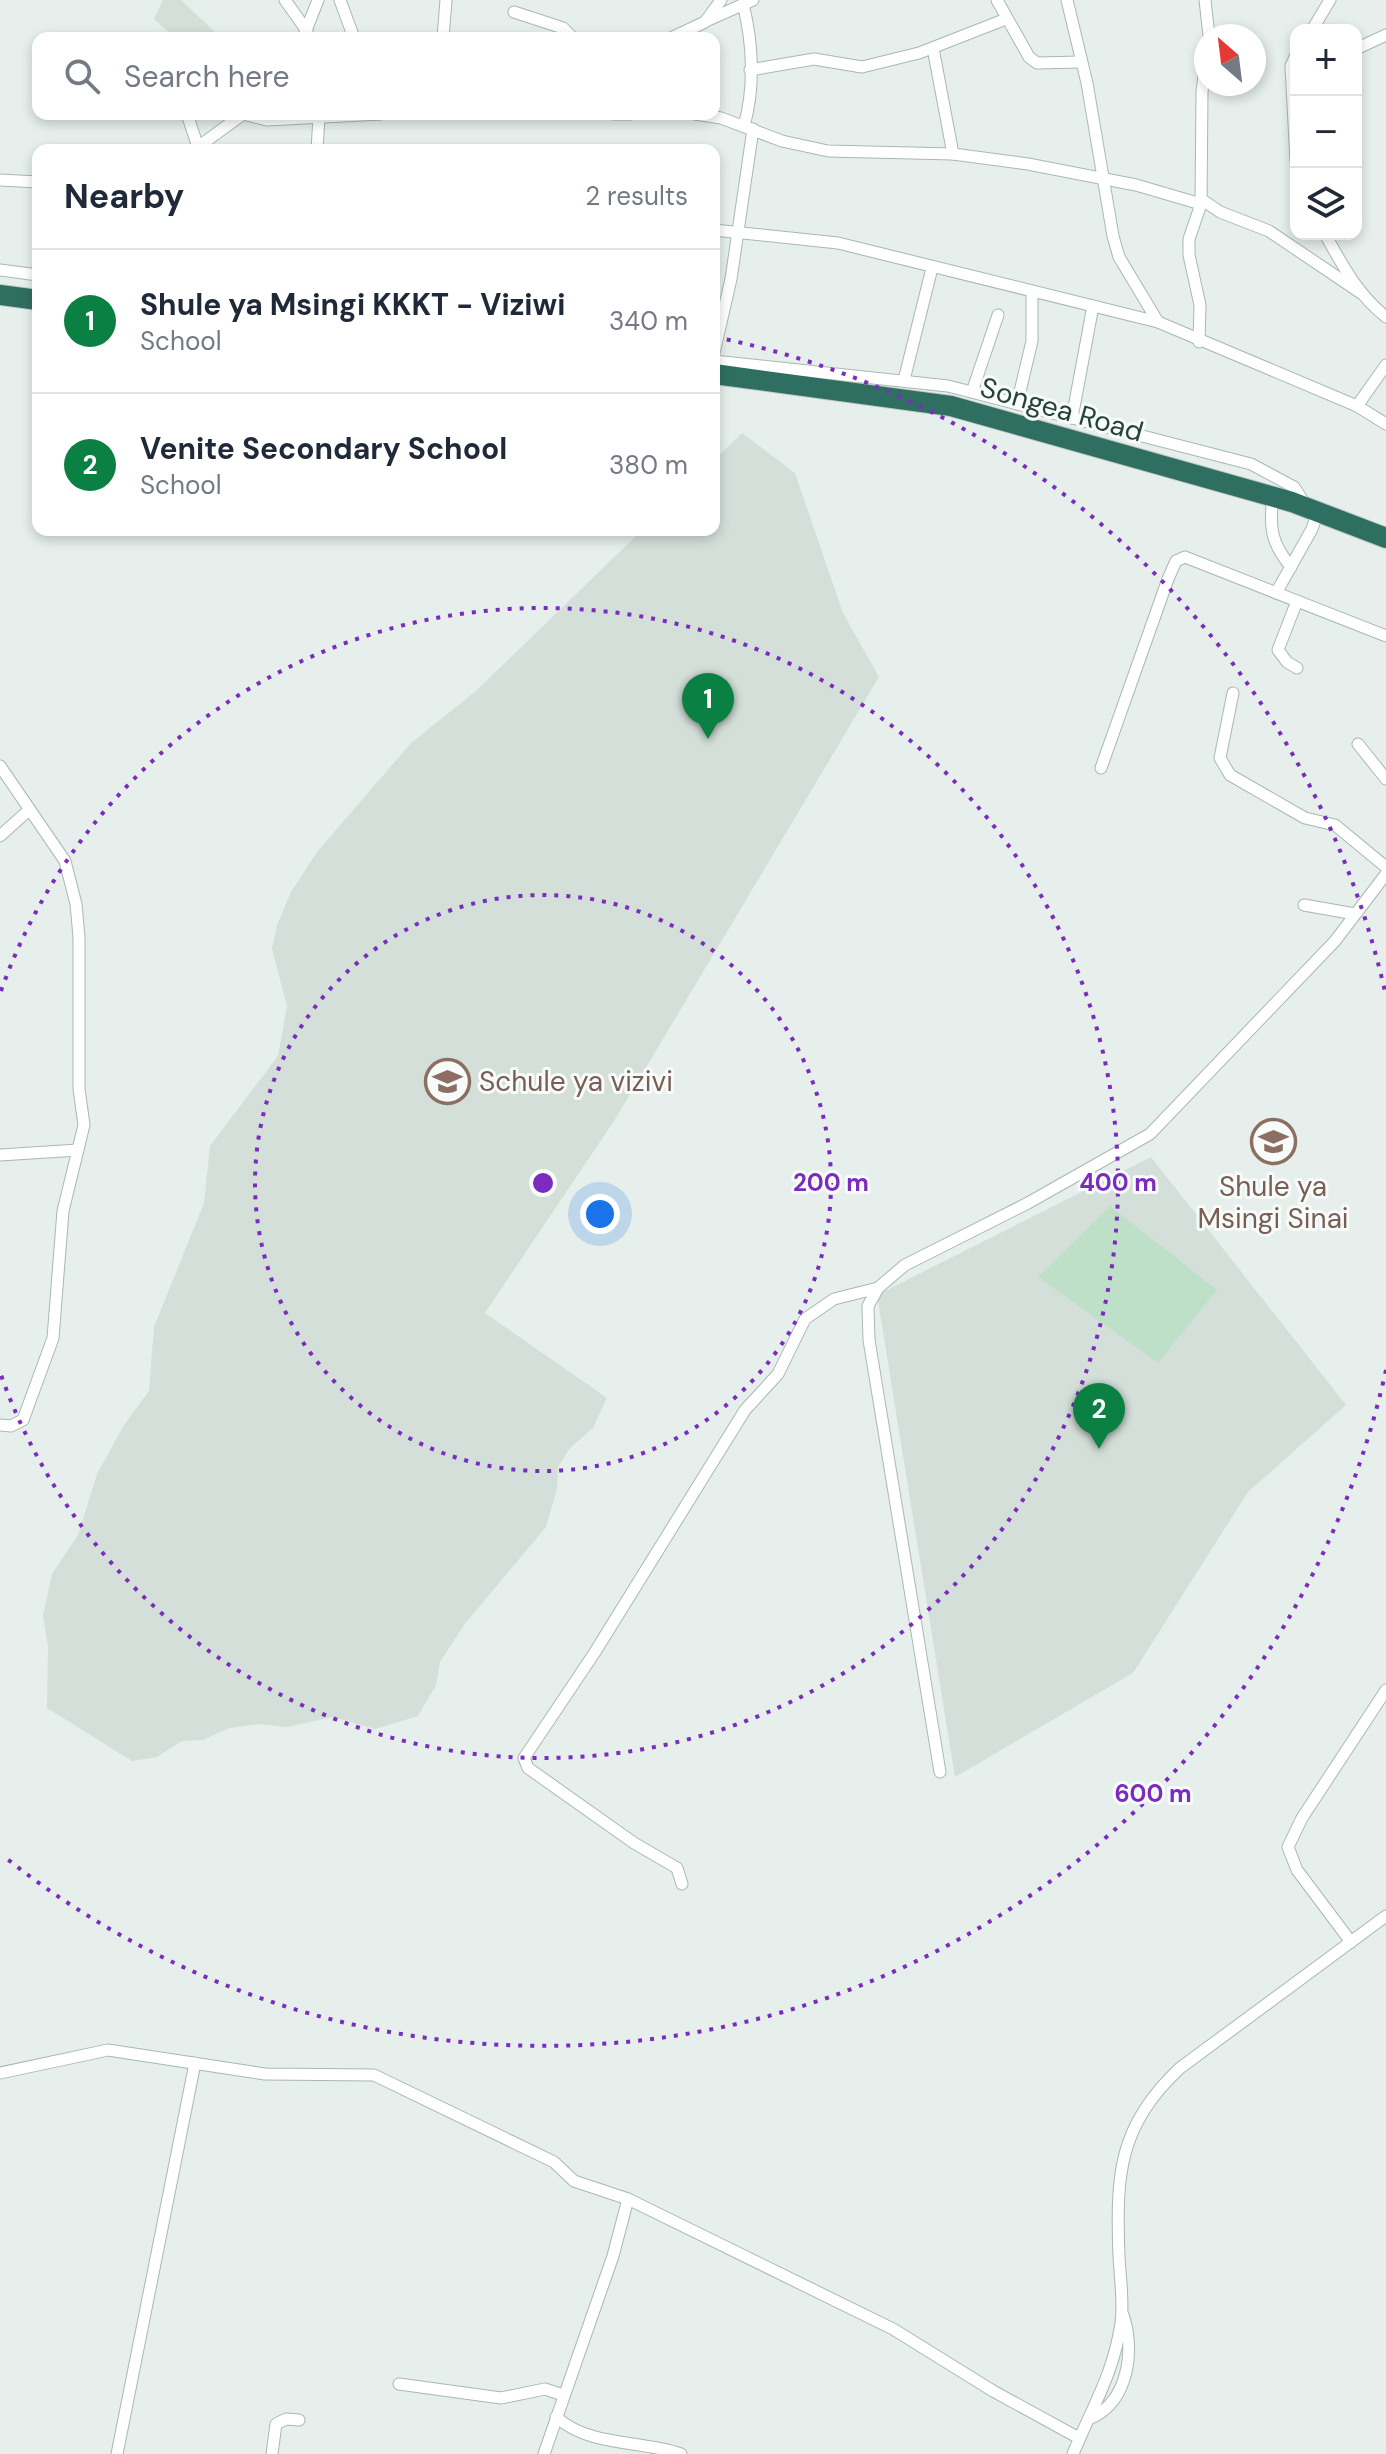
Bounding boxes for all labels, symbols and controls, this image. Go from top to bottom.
north arrow [1194,24,1266,96]
map controls [1290,24,1362,240]
button: + [1290,24,1362,96]
search box [32,32,720,120]
icon: search [60,54,104,98]
text: Search here [124,57,290,96]
button: − [1290,96,1362,168]
button: layers [1290,168,1362,240]
text: Nearby [64,174,184,219]
text: 2 results [585,179,688,213]
text: Shule ya Msingi KKKT - Viziwi [140,285,565,324]
text: 1 [85,304,95,338]
text: 340 m [609,304,688,338]
text: School [140,324,222,358]
street label: Songea Road [976,369,1148,450]
text: Venite Secondary School [140,429,507,468]
text: 2 [82,448,98,482]
text: 380 m [609,448,688,482]
text: School [140,468,222,502]
pin: 1 [682,673,734,739]
school or university icon: Schule ya vizivi [424,1057,472,1105]
place label: Schule ya vizivi [479,1063,673,1100]
school or university icon: Shule ya Msingi Sinai [1249,1117,1297,1165]
text: 200 m [793,1167,869,1198]
text: 400 m [1079,1167,1157,1198]
place label: Shule ya Msingi Sinai [1197,1168,1349,1237]
centre of rings [529,1169,557,1197]
your location [580,1194,620,1234]
pin: 2 [1073,1383,1125,1449]
text: 600 m [1114,1778,1192,1809]

